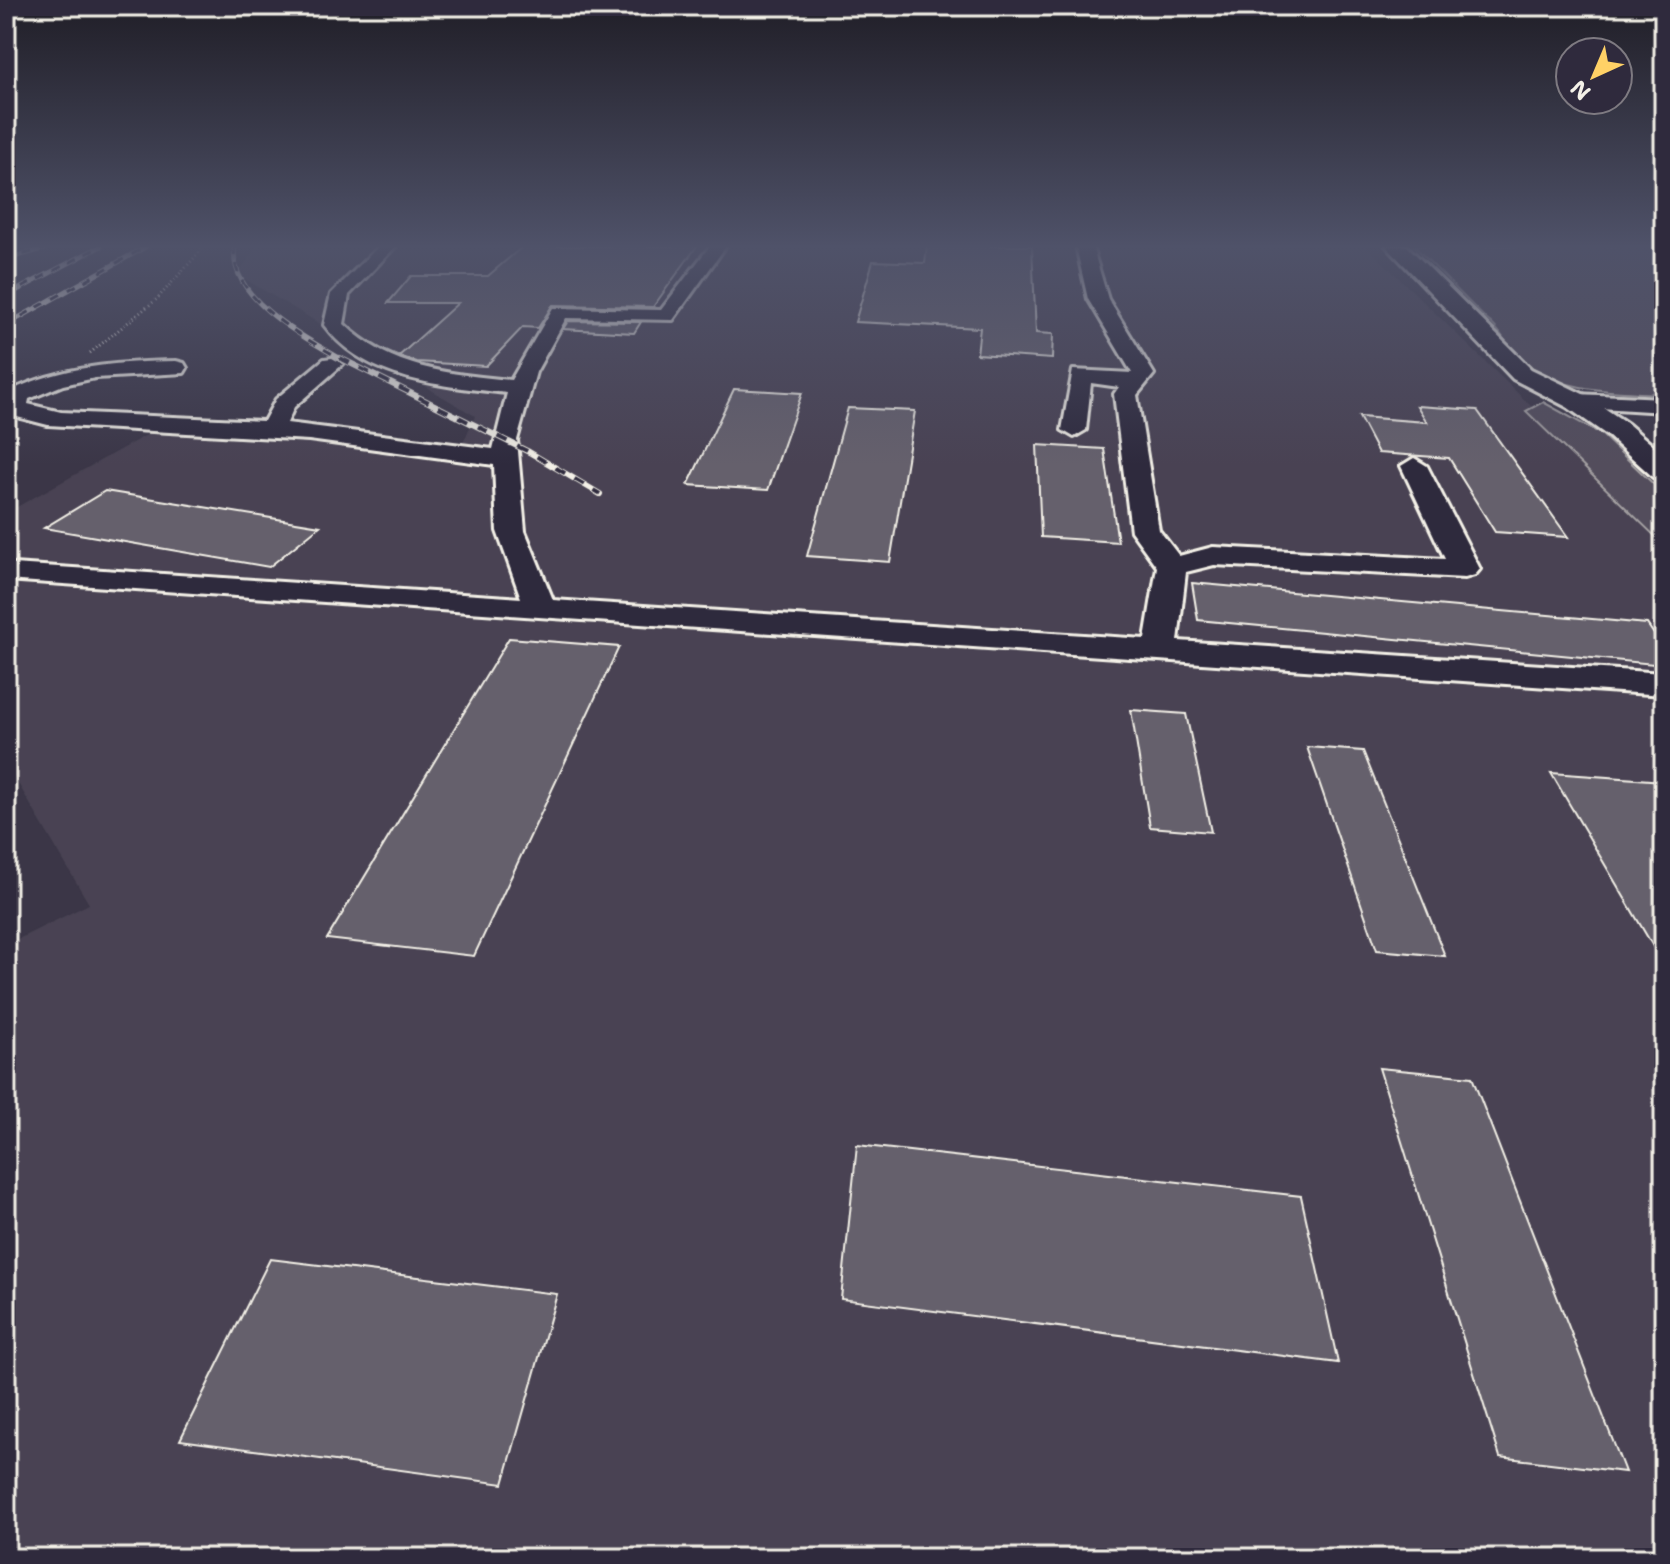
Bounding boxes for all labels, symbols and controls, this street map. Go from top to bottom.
north arrow [1554,36,1634,116]
text: N [1564,74,1597,107]

